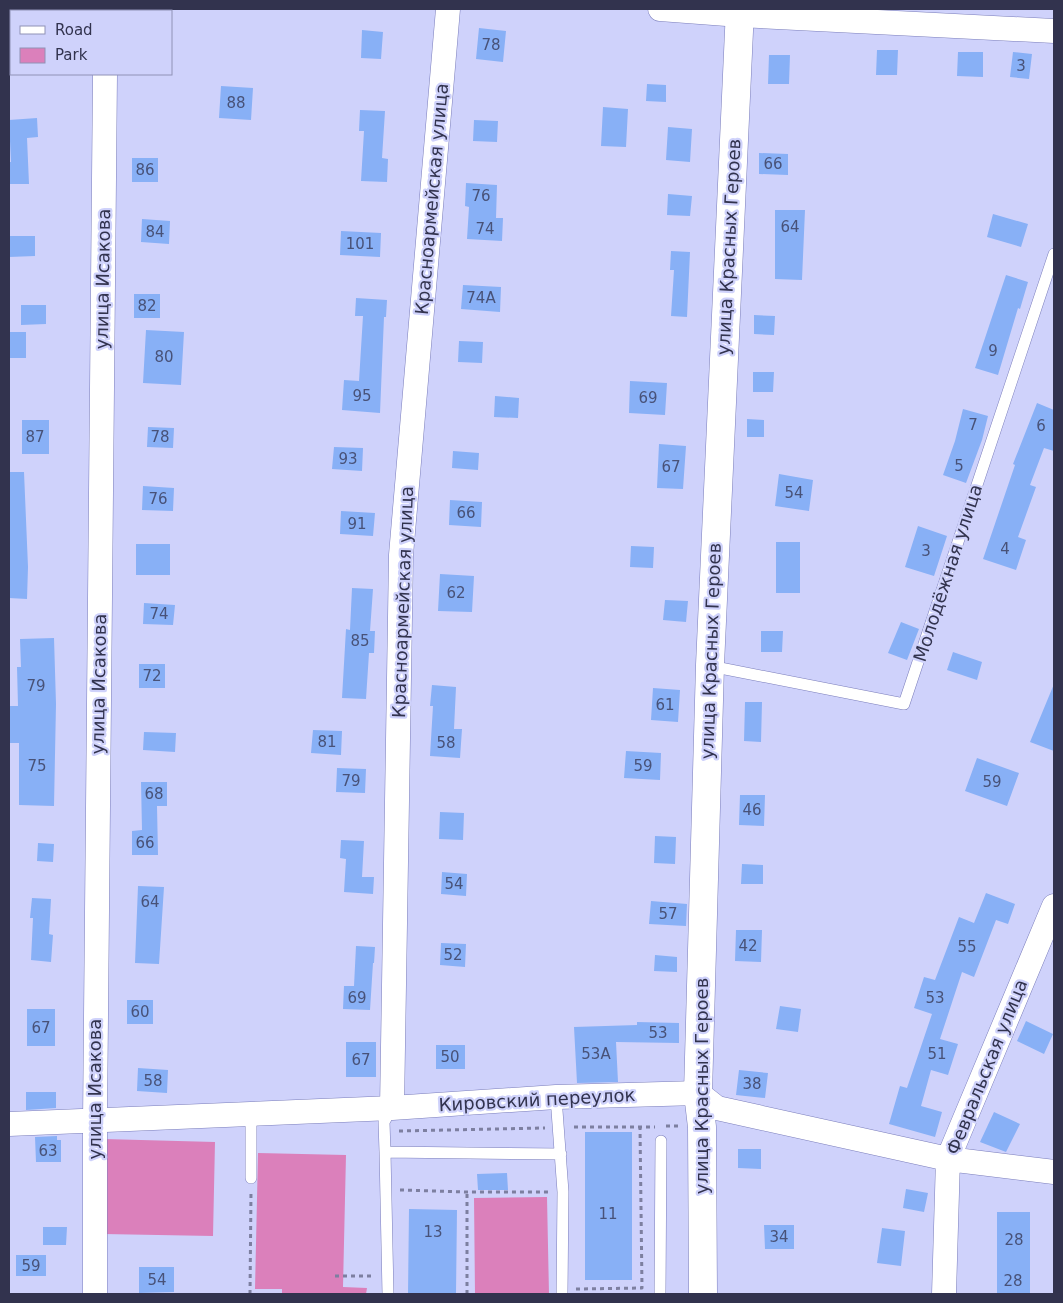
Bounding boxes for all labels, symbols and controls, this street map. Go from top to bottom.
legend [10,10,172,75]
text: Road [55,21,93,39]
house number: 78 [481,36,501,54]
text: Park [55,46,88,64]
house number: 3 [1016,57,1026,75]
street label: Красноармейская улица [411,82,452,316]
house number: 88 [226,94,246,112]
street label: улица Красных Героев [712,138,745,356]
house number: 66 [763,155,783,173]
house number: 86 [135,161,155,179]
house number: 76 [471,187,491,205]
street label: улица Исакова [91,208,114,350]
house number: 64 [780,218,800,236]
house number: 74 [475,220,495,238]
house number: 84 [145,223,165,241]
house number: 101 [346,235,374,253]
house number: 74А [466,289,496,307]
house number: 82 [137,297,157,315]
house number: 9 [988,342,998,360]
house number: 80 [154,348,174,366]
house number: 95 [352,387,372,405]
house number: 69 [638,389,658,407]
house number: 7 [968,416,978,434]
house number: 6 [1036,417,1046,435]
house number: 87 [25,428,45,446]
house number: 78 [150,428,170,446]
house number: 93 [338,450,358,468]
house number: 5 [954,457,964,475]
house number: 67 [661,458,681,476]
street label: Молодёжная улица [909,481,986,664]
house number: 54 [784,484,804,502]
street label: Красноармейская улица [388,486,417,718]
house number: 76 [148,490,168,508]
house number: 66 [456,504,476,522]
house number: 91 [347,515,367,533]
house number: 4 [1000,540,1010,558]
street label: улица Красных Героев [696,542,725,760]
house number: 3 [921,542,931,560]
house number: 62 [446,584,466,602]
house number: 74 [149,605,169,623]
street label: улица Исакова [87,613,110,755]
house number: 85 [350,632,370,650]
house number: 72 [142,667,162,685]
house number: 79 [26,677,46,695]
house number: 61 [655,696,675,714]
house number: 81 [317,733,337,751]
house number: 58 [436,734,456,752]
house number: 75 [27,757,47,775]
house number: 59 [633,757,653,775]
house number: 79 [341,772,361,790]
house number: 59 [982,773,1002,791]
house number: 68 [144,785,164,803]
house number: 46 [742,801,762,819]
house number: 66 [135,834,155,852]
house number: 54 [444,875,464,893]
house number: 64 [140,893,160,911]
house number: 57 [658,905,678,923]
house number: 42 [738,937,758,955]
house number: 55 [957,938,977,956]
house number: 52 [443,946,463,964]
street label: Февральская улица [942,976,1031,1158]
street label: улица Красных Героев [691,978,712,1194]
house number: 69 [347,989,367,1007]
house number: 53 [925,989,945,1007]
house number: 60 [130,1003,150,1021]
house number: 67 [31,1019,51,1037]
street label: улица Исакова [84,1019,105,1159]
house number: 53 [648,1024,668,1042]
house number: 53А [581,1045,611,1063]
house number: 51 [927,1045,947,1063]
house number: 50 [440,1048,460,1066]
house number: 67 [351,1051,371,1069]
house number: 58 [143,1072,163,1090]
house number: 38 [742,1075,762,1093]
street label: Кировский переулок [438,1084,636,1115]
house number: 63 [38,1142,58,1160]
house number: 11 [598,1205,618,1223]
house number: 13 [423,1223,443,1241]
house number: 34 [769,1228,789,1246]
house number: 28 [1004,1231,1024,1249]
house number: 59 [21,1257,41,1275]
house number: 54 [147,1271,167,1289]
house number: 28 [1003,1272,1023,1290]

